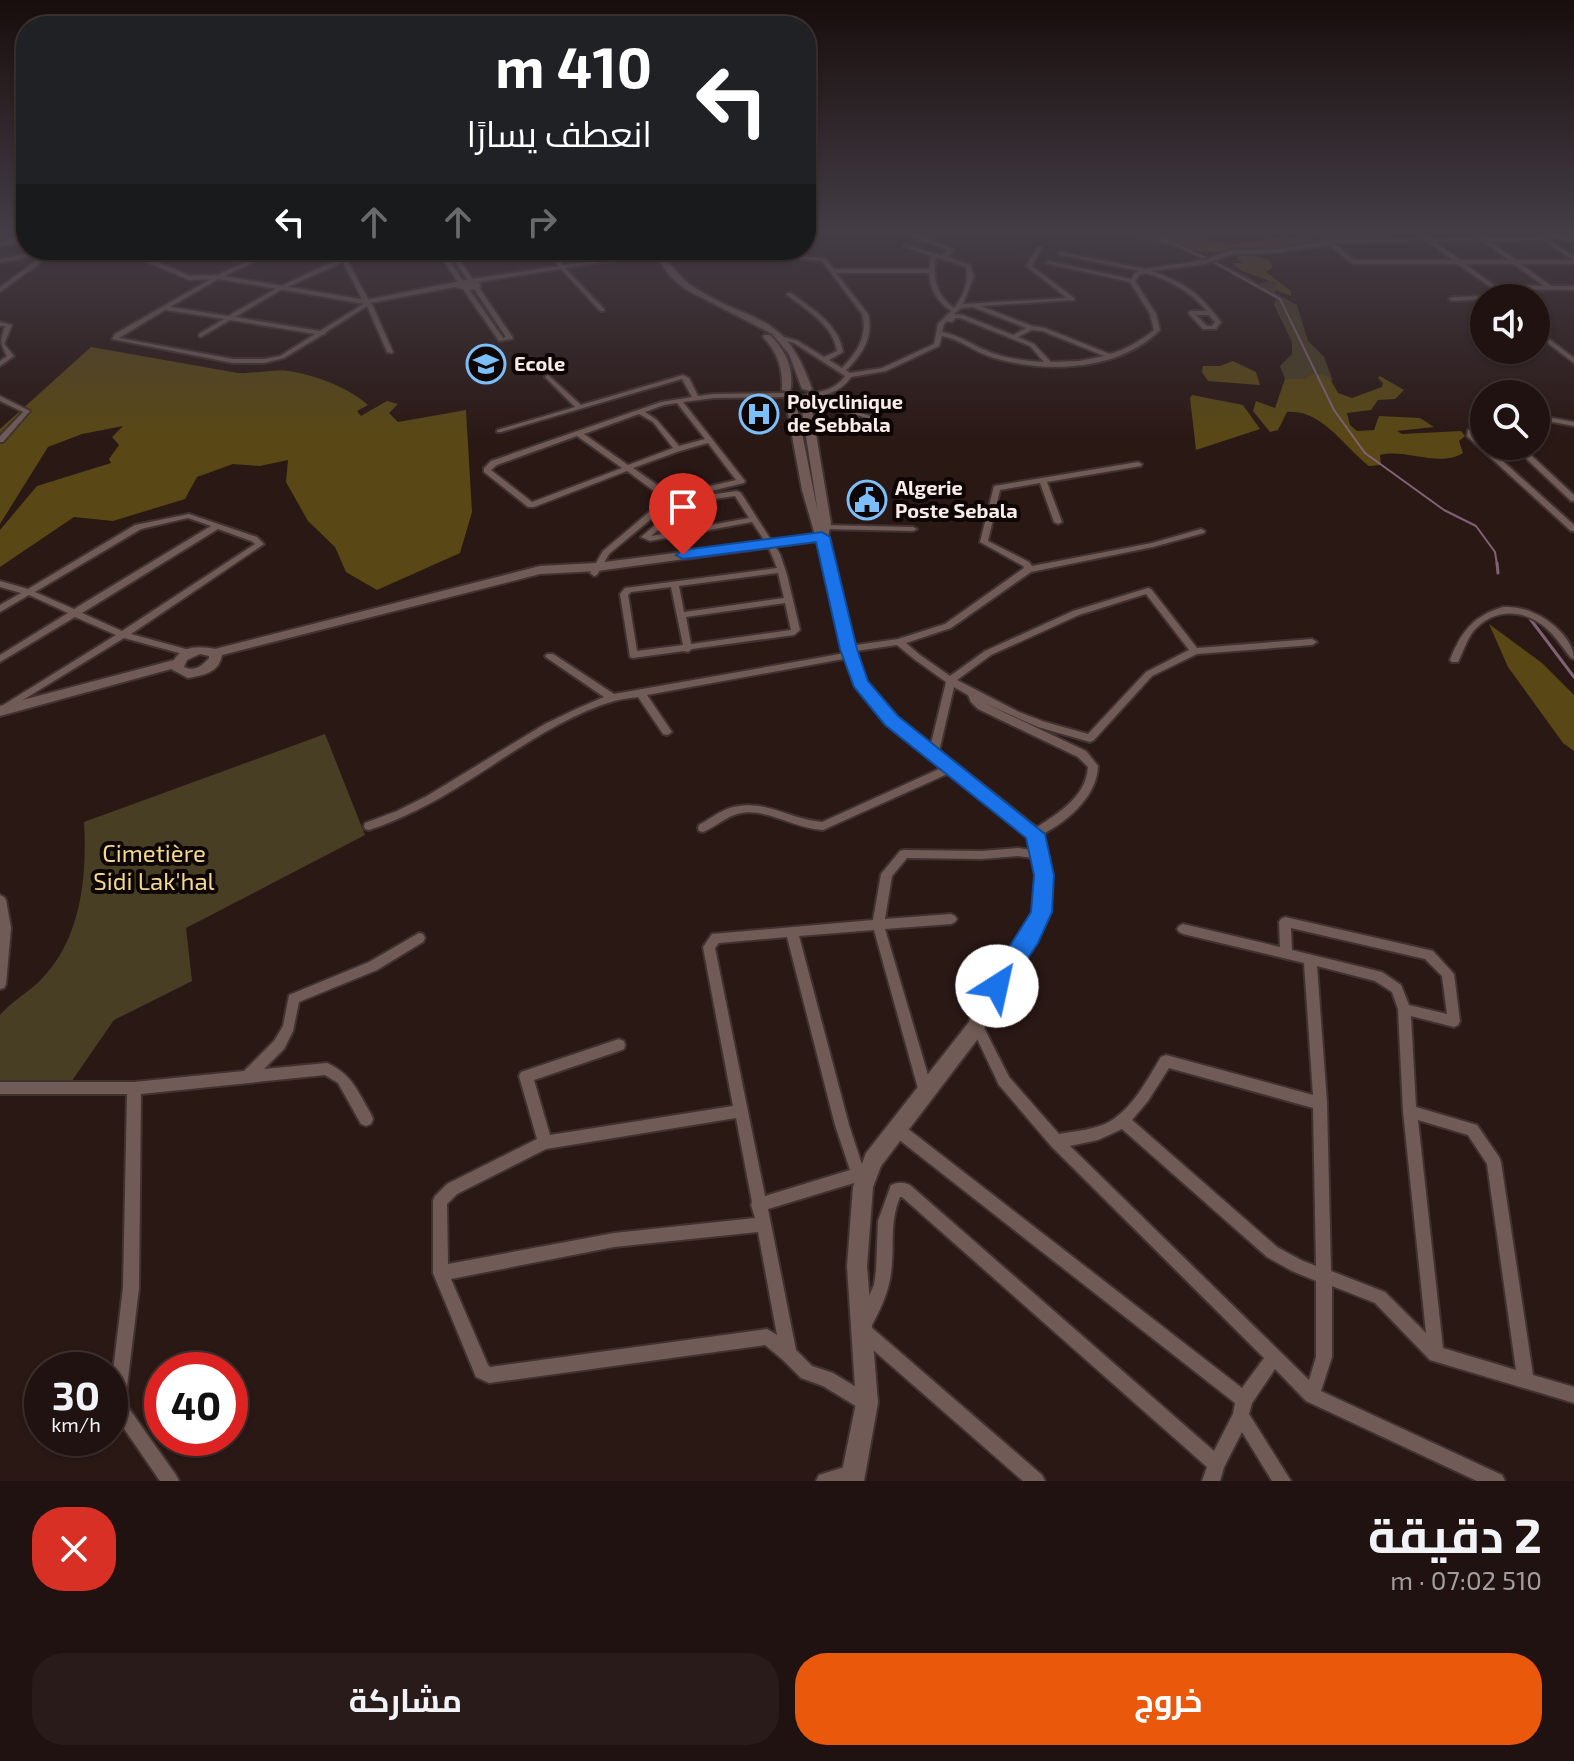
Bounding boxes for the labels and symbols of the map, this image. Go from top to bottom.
school or university icon: Ecole [465,343,507,385]
place label: Ecole [514,351,565,375]
place label: Polyclinique de Sebbala [787,389,903,436]
hospital icon: Polyclinique de Sebbala [738,393,780,435]
pin [649,473,717,555]
place label: Algerie Poste Sebala [895,475,1018,522]
public building icon: Algerie Poste Sebala [846,479,888,521]
park label: Cimetière Sidi Lak'hal [93,838,215,895]
position arrow [955,944,1039,1028]
speed limit sign: 40 [144,1352,248,1456]

